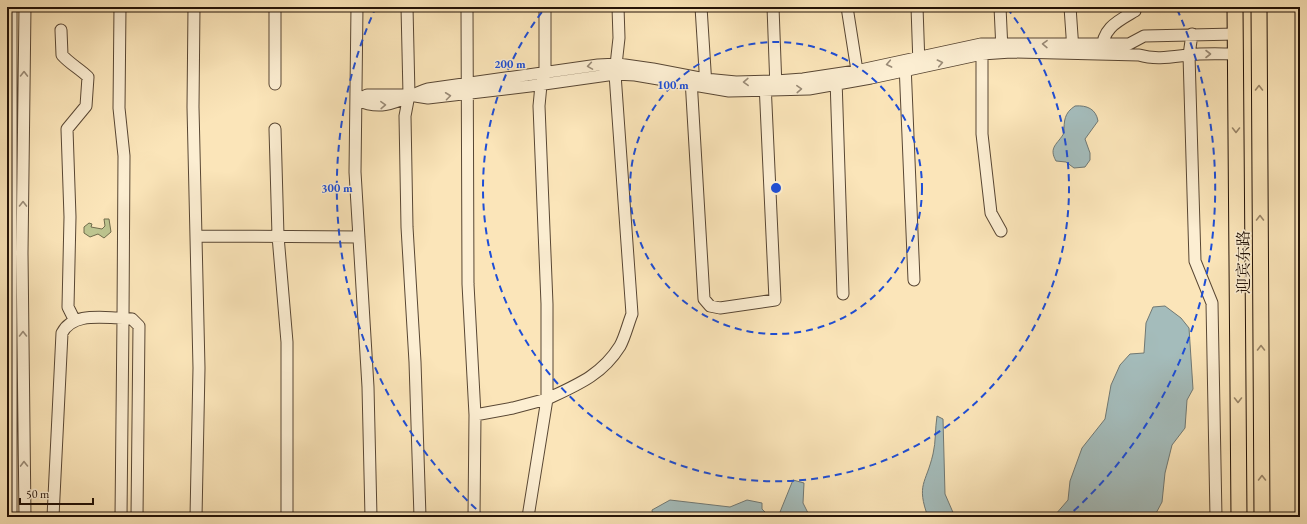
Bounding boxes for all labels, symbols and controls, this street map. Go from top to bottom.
one-way arrow [1042,40,1048,48]
one-way arrow [1205,50,1211,58]
text: 200 m [494,56,526,72]
one-way arrow [886,60,892,68]
one-way arrow [937,60,943,68]
one-way arrow [587,61,593,70]
one-way arrow [20,71,28,77]
text: 100 m [657,77,689,93]
one-way arrow [743,78,749,86]
one-way arrow [796,85,802,93]
one-way arrow [1255,85,1263,91]
one-way arrow [445,92,451,101]
one-way arrow [380,101,386,110]
one-way arrow [1232,127,1240,133]
text: 300 m [321,180,353,196]
centre of rings [769,181,783,195]
one-way arrow [19,201,27,207]
one-way arrow [1256,215,1264,221]
street label: 迎宾东路 [1233,230,1254,294]
one-way arrow [19,331,27,337]
one-way arrow [1257,345,1265,351]
one-way arrow [1234,397,1242,403]
one-way arrow [19,461,28,467]
one-way arrow [1258,475,1266,481]
scale bar [20,480,93,506]
text: 50 m [26,486,50,502]

